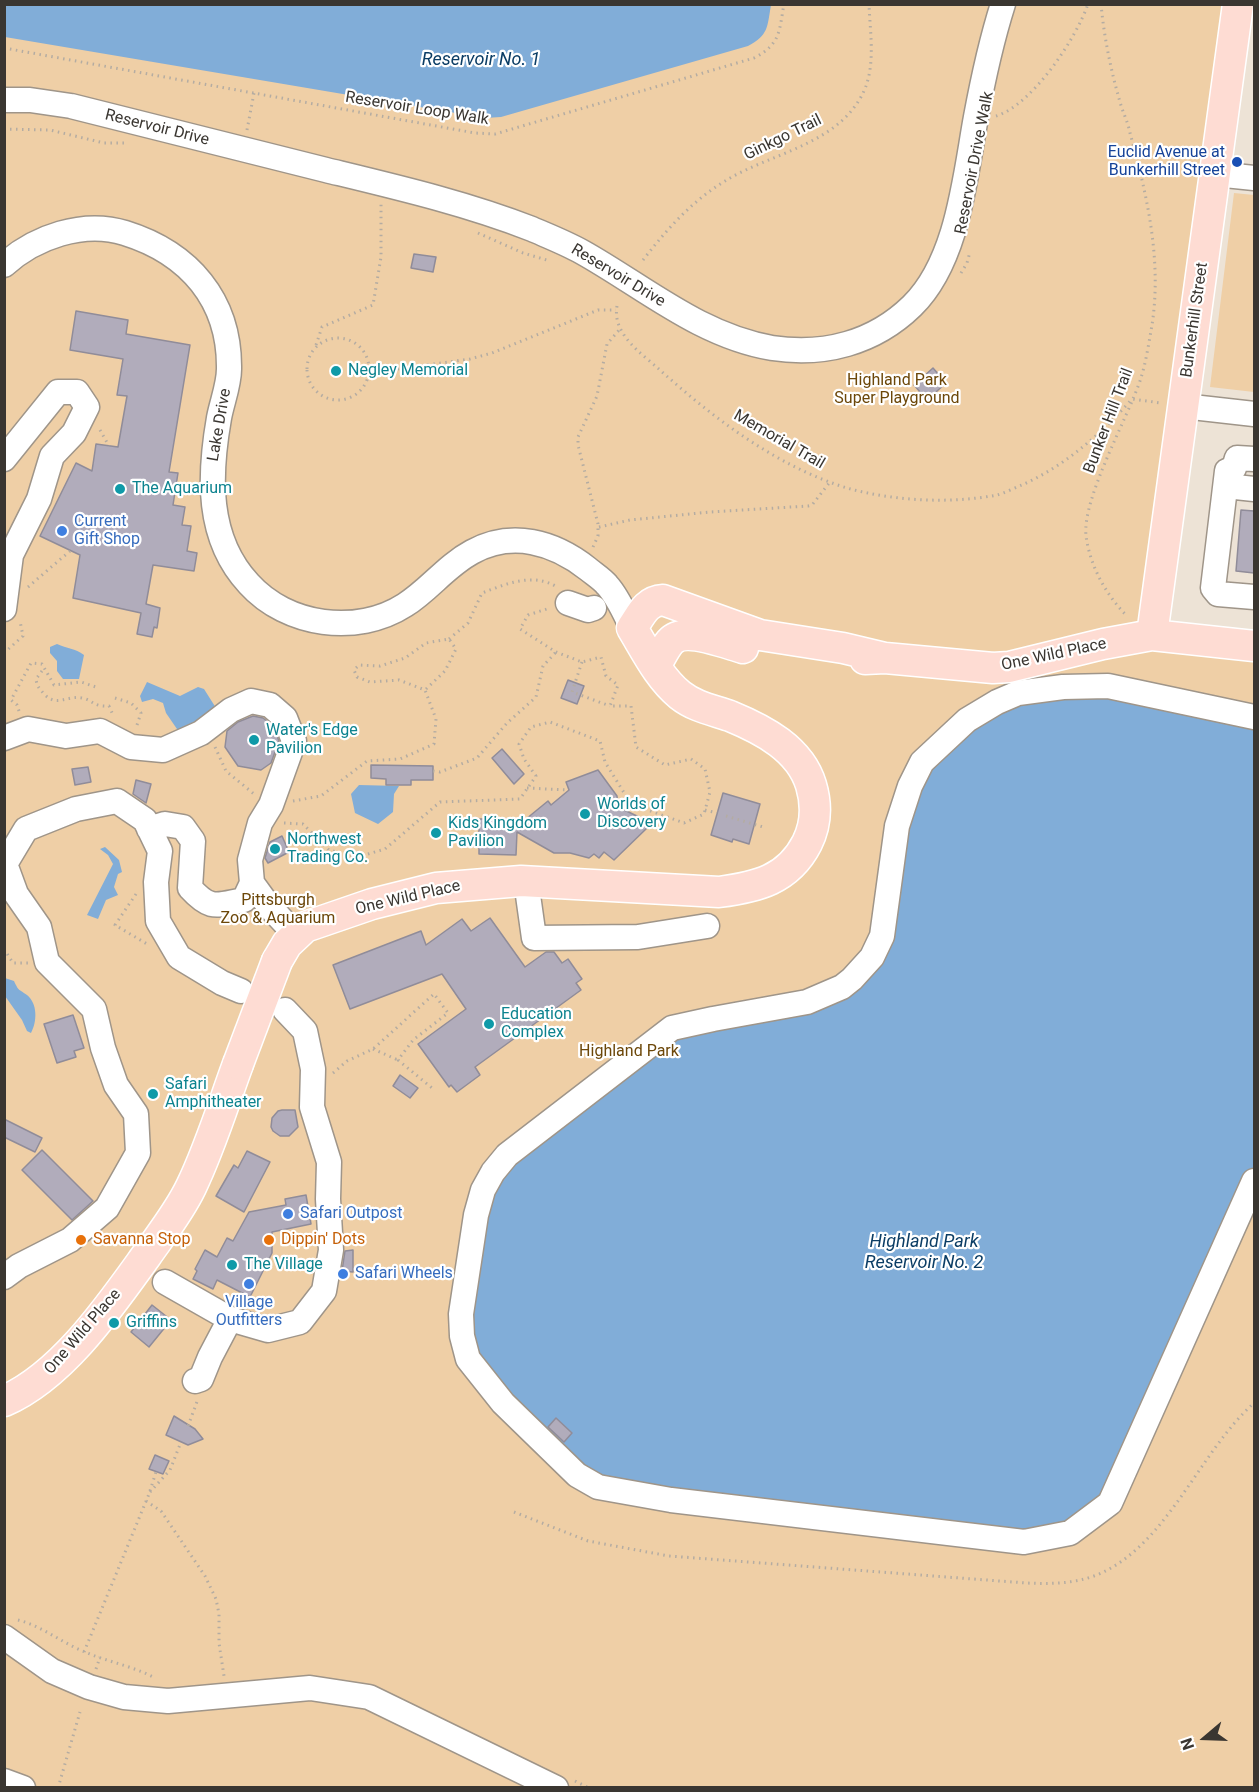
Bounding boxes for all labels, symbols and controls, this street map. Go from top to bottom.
water label: Reservoir No. 1 [422,49,540,71]
street label: Reservoir Loop Walk [344,88,490,130]
street label: Reservoir Drive Walk [952,90,998,236]
street label: Reservoir Drive [103,106,211,150]
street label: Ginkgo Trail [741,111,825,165]
place label: Euclid Avenue at Bunkerhill Street [1108,143,1225,181]
marker: Euclid Avenue at Bunkerhill Street [1230,155,1244,169]
street label: Reservoir Drive [567,240,669,312]
street label: Bunkerhill Street [1177,261,1213,379]
place label: Negley Memorial [348,361,468,381]
marker: Negley Memorial [329,364,343,378]
street label: Bunker Hill Trail [1080,366,1138,476]
park label: Highland Park Super Playground [834,371,960,409]
street label: Lake Drive [204,387,236,463]
street label: Memorial Trail [730,406,828,474]
place label: The Aquarium [132,479,232,499]
marker: The Aquarium [113,482,127,496]
place label: Current Gift Shop [74,512,140,550]
marker: Current Gift Shop [55,524,69,538]
street label: One Wild Place [1000,635,1108,675]
place label: Water's Edge Pavilion [266,721,358,759]
marker: Water's Edge Pavilion [247,733,261,747]
place label: Worlds of Discovery [597,795,666,833]
marker: Worlds of Discovery [578,807,592,821]
place label: Kids Kingdom Pavilion [448,814,547,852]
marker: Kids Kingdom Pavilion [429,826,443,840]
place label: Northwest Trading Co. [287,830,368,868]
marker: Northwest Trading Co. [268,842,282,856]
street label: One Wild Place [354,877,462,919]
park label: Pittsburgh Zoo & Aquarium [221,891,335,929]
place label: Education Complex [501,1005,572,1043]
marker: Education Complex [482,1017,496,1031]
park label: Highland Park [579,1042,679,1062]
place label: Safari Amphitheater [165,1075,262,1113]
marker: Safari Amphitheater [146,1087,160,1101]
place label: Safari Outpost [300,1204,402,1224]
marker: Safari Outpost [281,1207,295,1221]
place label: Savanna Stop [93,1230,190,1250]
place label: Dippin' Dots [281,1230,365,1250]
water label: Highland Park Reservoir No. 2 [865,1231,983,1274]
marker: Savanna Stop [74,1233,88,1247]
marker: Dippin' Dots [262,1233,276,1247]
place label: The Village [244,1255,323,1275]
marker: The Village [225,1258,239,1272]
place label: Safari Wheels [355,1264,453,1284]
marker: Safari Wheels [336,1267,350,1281]
marker: Village Outfitters [242,1277,256,1291]
street label: One Wild Place [41,1285,125,1379]
place label: Village Outfitters [216,1293,282,1331]
place label: Griffins [126,1313,177,1333]
marker: Griffins [107,1316,121,1330]
north arrow [1175,1708,1235,1768]
text: N [1177,1736,1198,1752]

